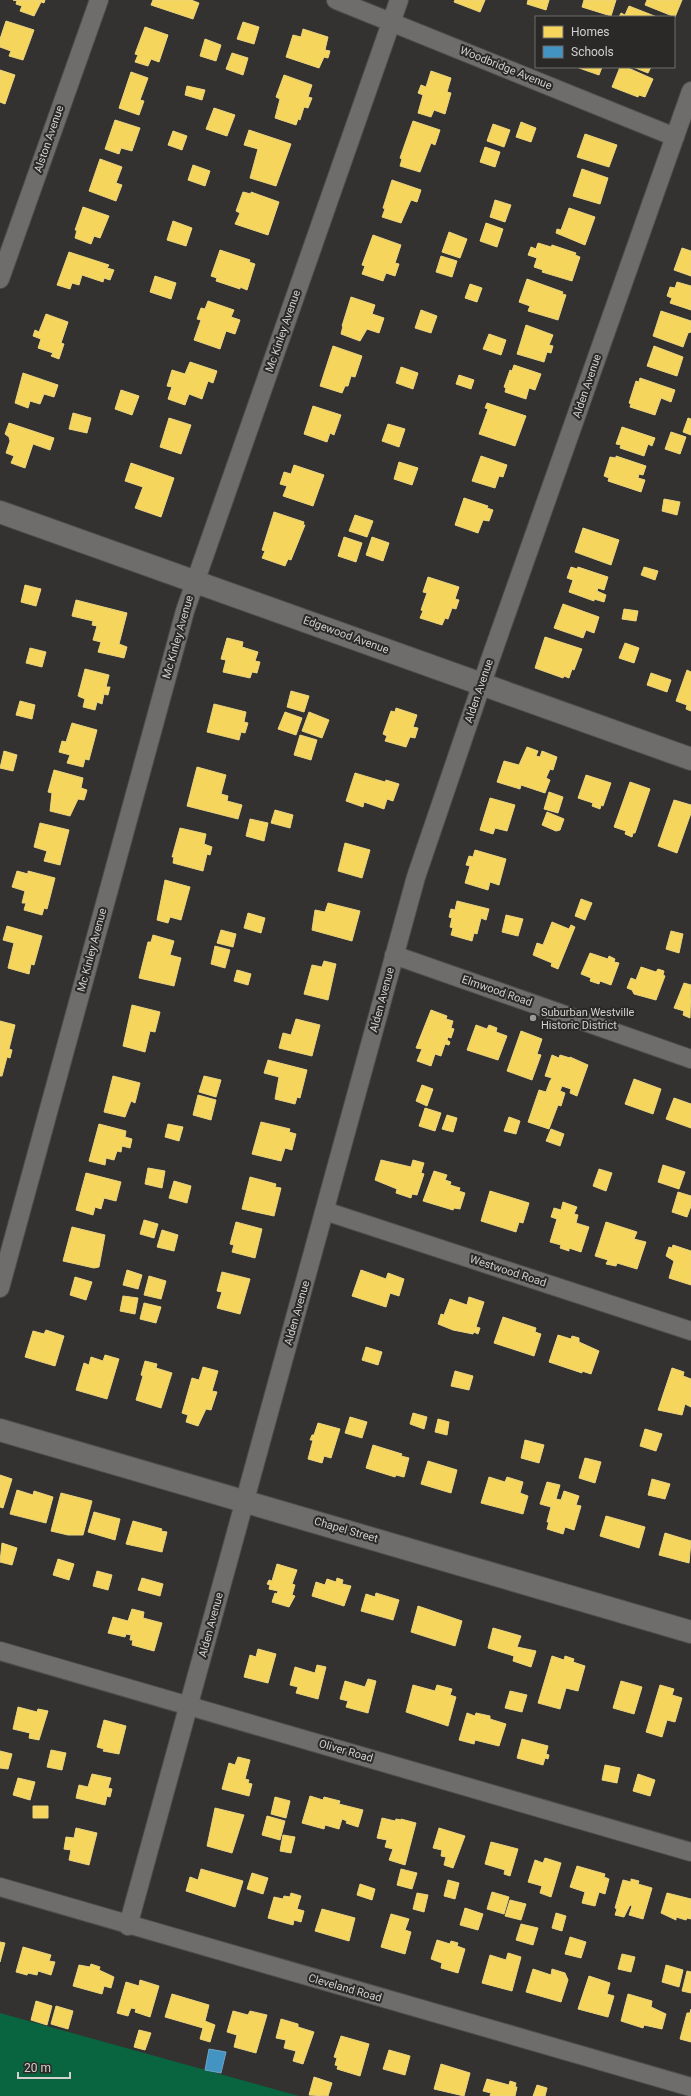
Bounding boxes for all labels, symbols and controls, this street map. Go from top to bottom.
legend [535,16,675,68]
text: Homes [571,25,609,39]
street label: Woodbridge Avenue [458,44,554,92]
text: Schools [571,45,614,59]
street label: Alston Avenue [31,104,67,174]
street label: Mc Kinley Avenue [263,288,303,374]
street label: Alden Avenue [570,352,604,420]
street label: Mc Kinley Avenue [160,594,196,680]
street label: Edgewood Avenue [301,613,391,657]
street label: Alden Avenue [462,657,496,725]
street label: Mc Kinley Avenue [75,907,109,993]
street label: Alden Avenue [367,966,397,1034]
street label: Elmwood Road [460,973,534,1009]
place label: Suburban Westville Historic District [541,1006,635,1032]
marker: Suburban Westville Historic District [528,1013,538,1023]
street label: Westwood Road [468,1253,548,1289]
street label: Alden Avenue [282,1279,312,1347]
street label: Chapel Street [313,1515,380,1545]
street label: Alden Avenue [196,1591,226,1659]
street label: Oliver Road [317,1737,375,1765]
street label: Cleveland Road [307,1971,383,2005]
scale bar [18,2054,70,2080]
text: 20 m [24,2061,51,2075]

